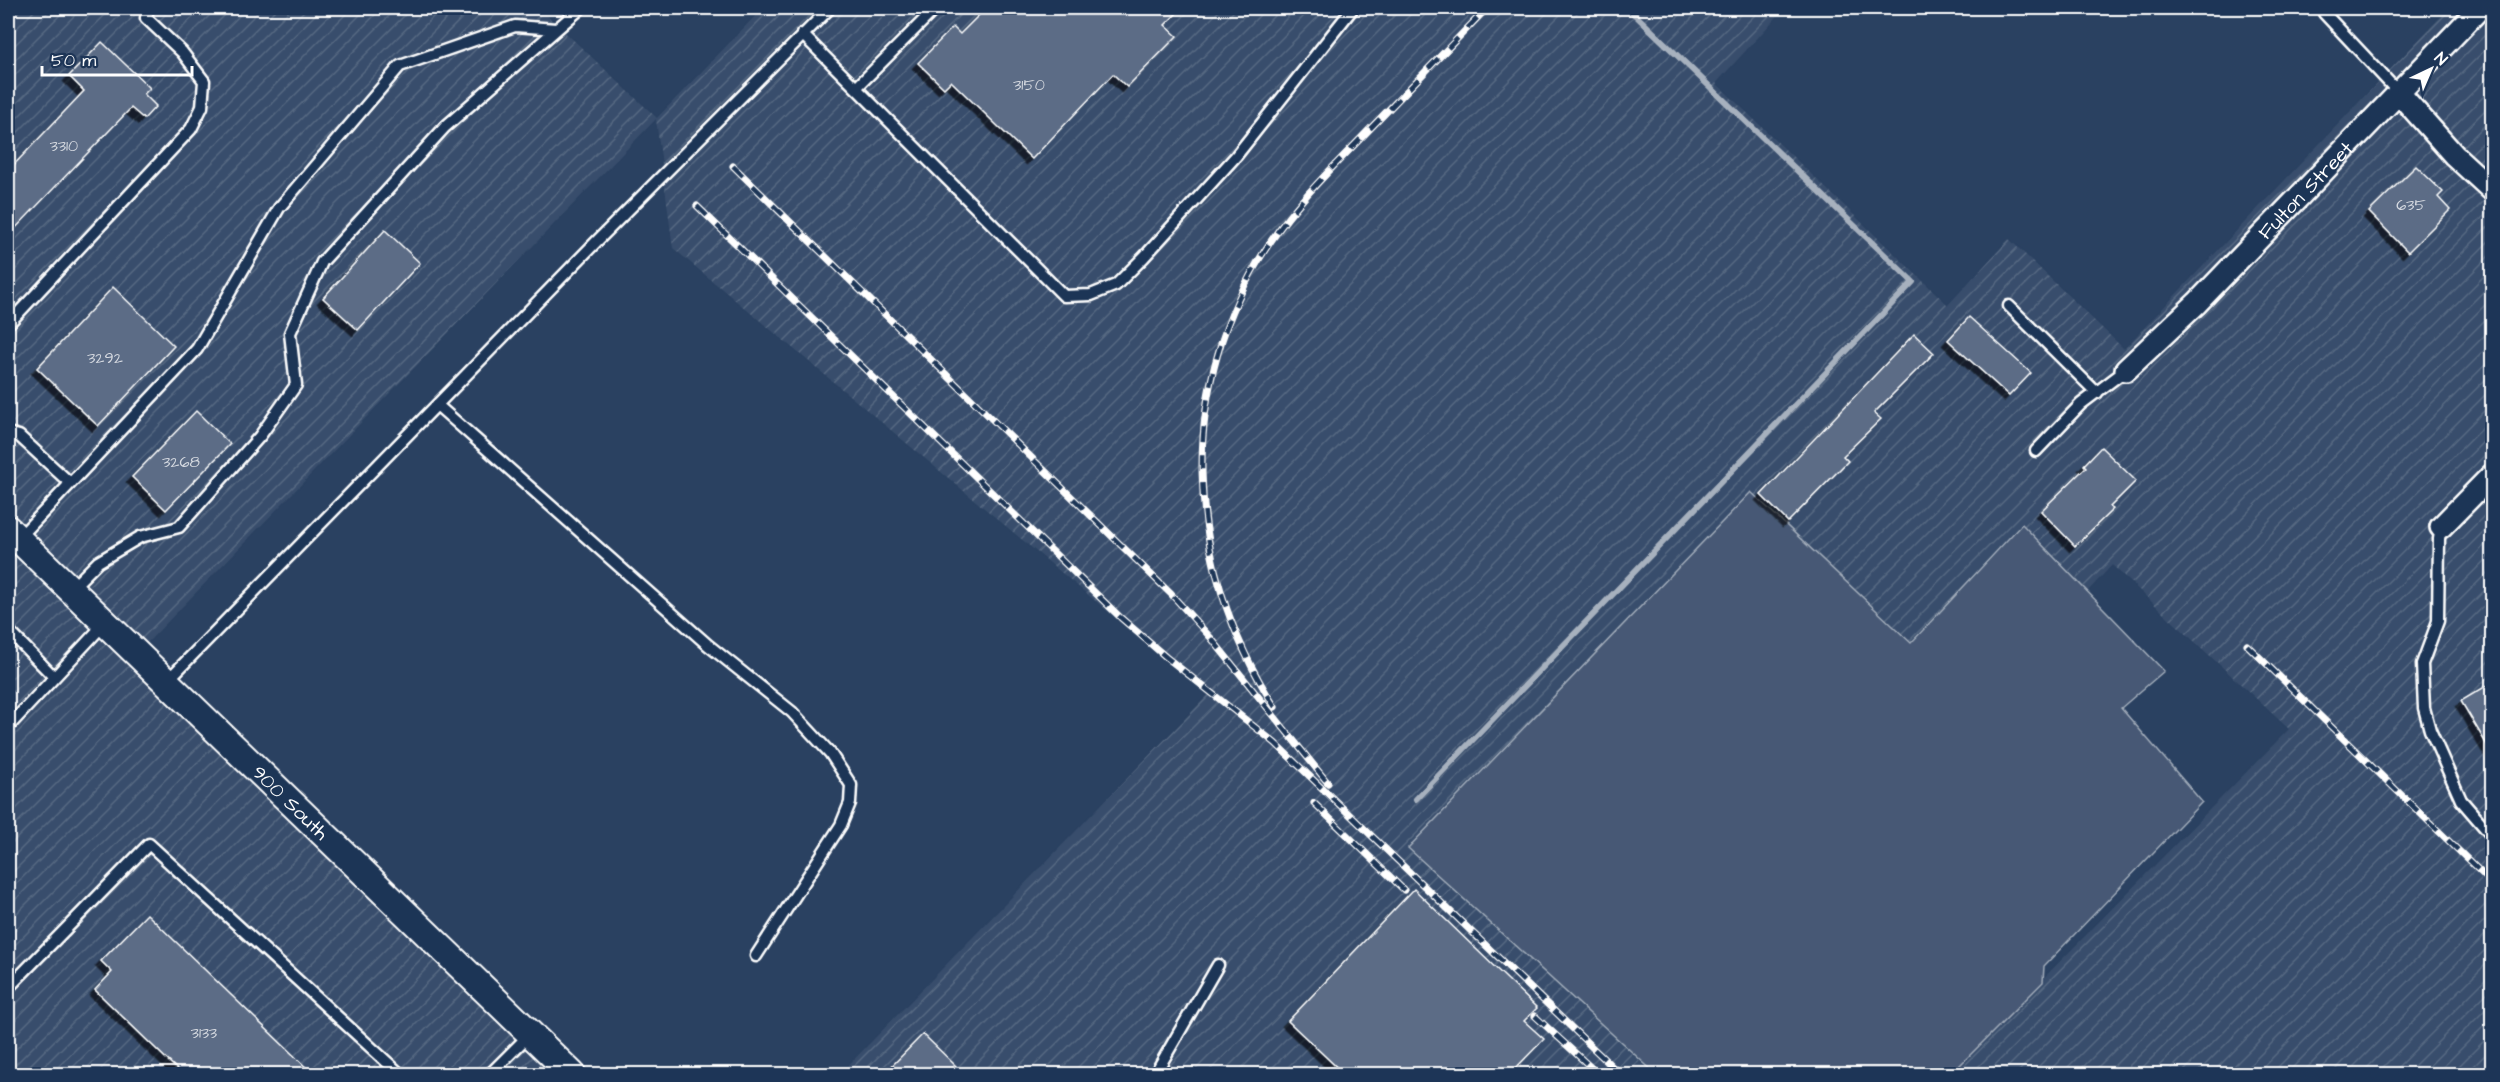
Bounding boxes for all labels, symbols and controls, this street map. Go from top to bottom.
scale bar [42,39,192,77]
north arrow [2401,39,2461,99]
text: 50 m [51,48,96,73]
text: N [2429,48,2452,70]
house number: 3150 [1013,74,1045,96]
house number: 3310 [50,135,78,157]
street label: Fulton Street [2252,136,2360,246]
house number: 635 [2396,194,2426,216]
house number: 3292 [87,347,123,369]
house number: 3268 [162,451,200,473]
street label: 900 South [245,759,335,847]
house number: 3133 [191,1022,217,1044]

